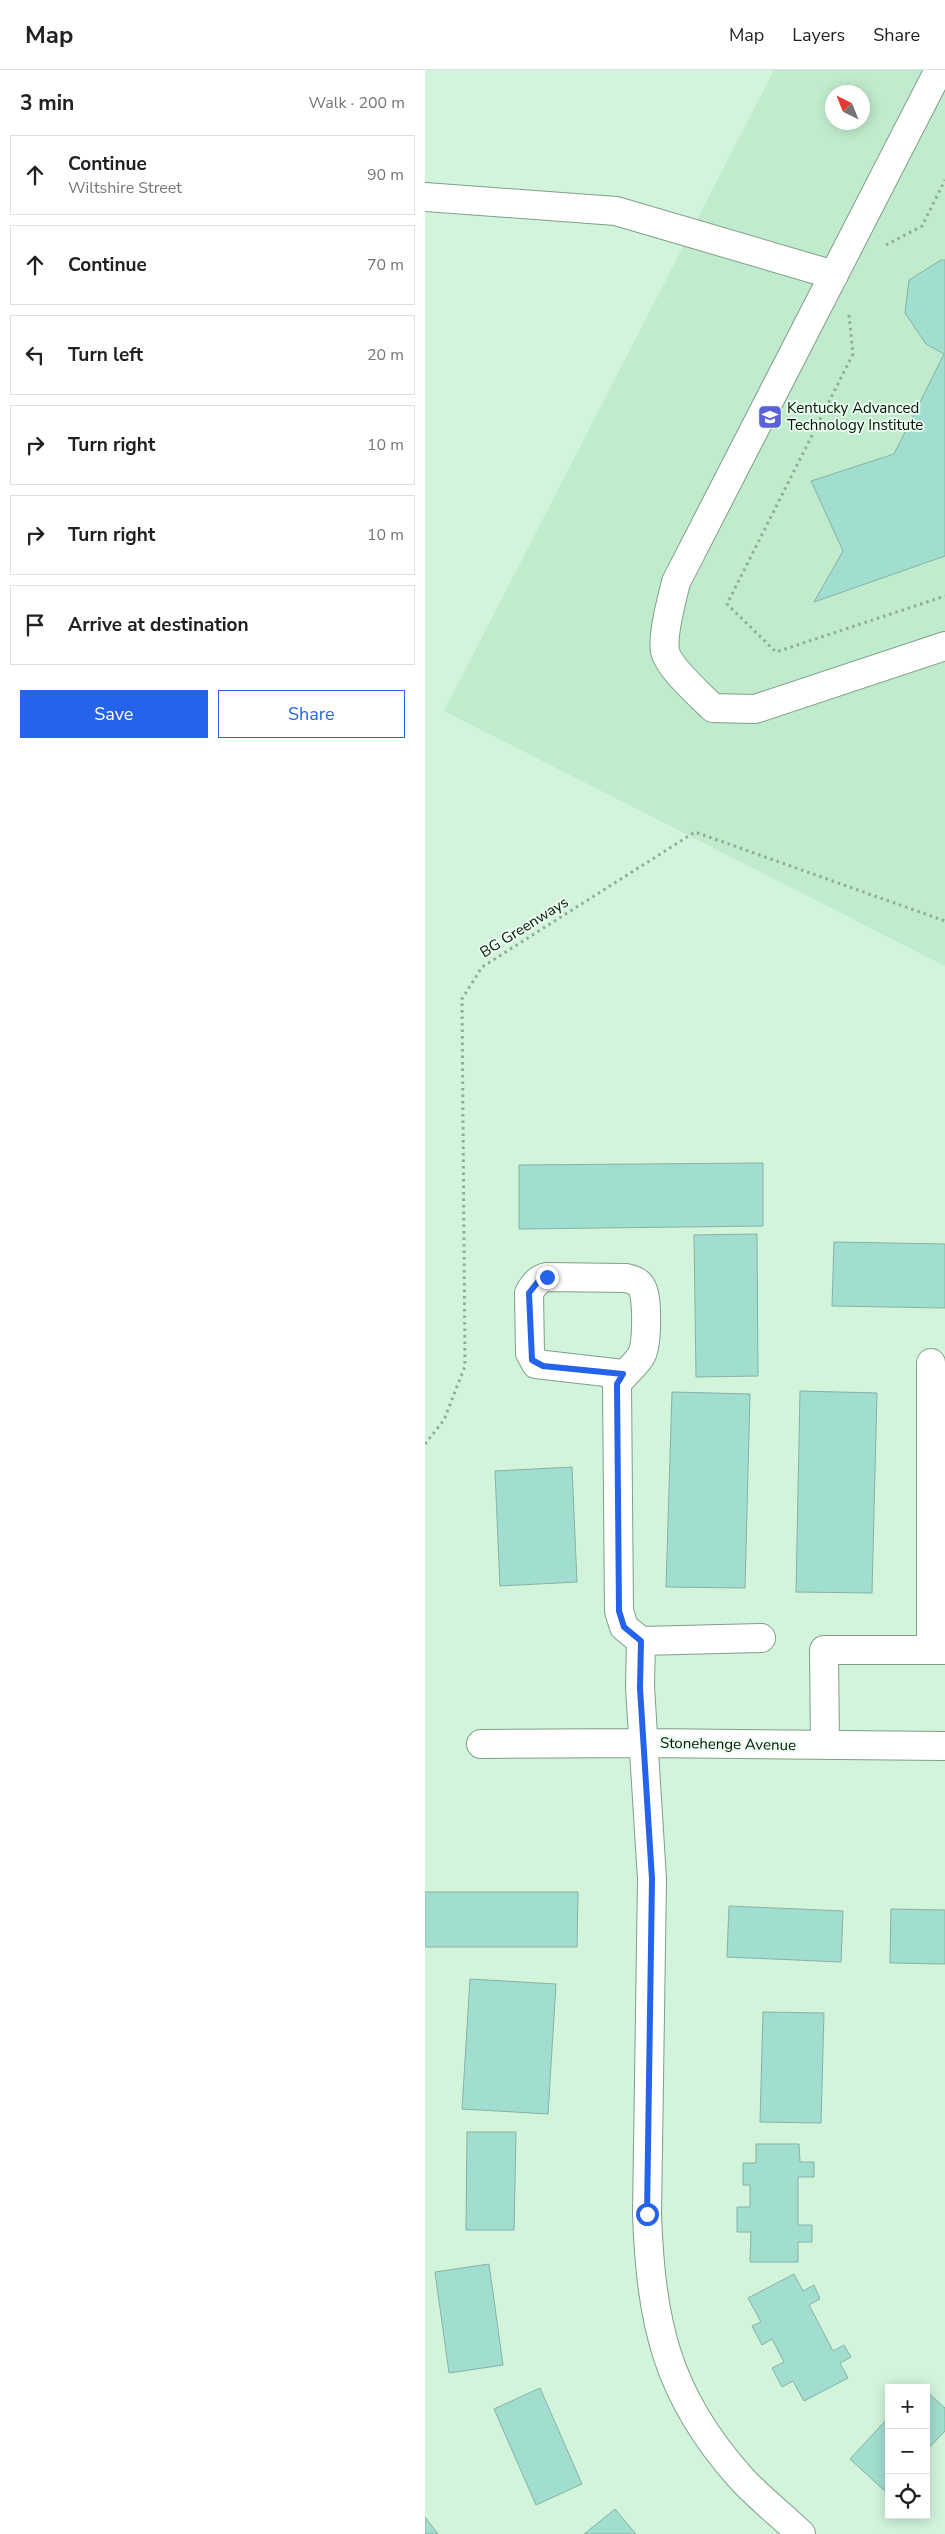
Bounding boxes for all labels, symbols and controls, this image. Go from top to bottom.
text: Map [25,19,73,51]
text: Map [729,23,764,47]
text: Layers [792,23,845,47]
text: Share [873,23,920,47]
north arrow [825,85,870,130]
text: 3 min [20,89,74,117]
text: Walk · 200 m [309,92,405,114]
text: Continue [68,151,147,177]
icon: ahead [21,161,49,189]
text: 90 m [367,164,404,186]
text: Wiltshire Street [68,177,182,199]
icon: ahead [21,251,49,279]
text: Continue [68,252,147,278]
text: 70 m [367,254,404,276]
icon: left [21,341,49,369]
text: Turn left [68,342,143,368]
text: 20 m [367,344,404,366]
place label: Kentucky Advanced Technology Institute [787,398,923,435]
school or university icon: Kentucky Advanced Technology Institute [757,404,783,430]
icon: right [21,431,49,459]
text: Turn right [68,432,155,458]
text: 10 m [367,434,404,456]
icon: right [21,521,49,549]
text: Turn right [68,522,155,548]
text: 10 m [367,524,404,546]
icon: arrive [21,611,49,639]
text: Arrive at destination [68,612,249,638]
button: Save [20,690,208,738]
button: Share [218,690,405,738]
street label: BG Greenways [476,892,572,962]
route end [536,1266,559,1289]
street label: Stonehenge Avenue [660,1733,796,1755]
route start [636,2203,659,2226]
map controls [885,2384,930,2519]
button: + [885,2384,930,2429]
button: − [885,2429,930,2474]
button: locate [885,2474,930,2519]

